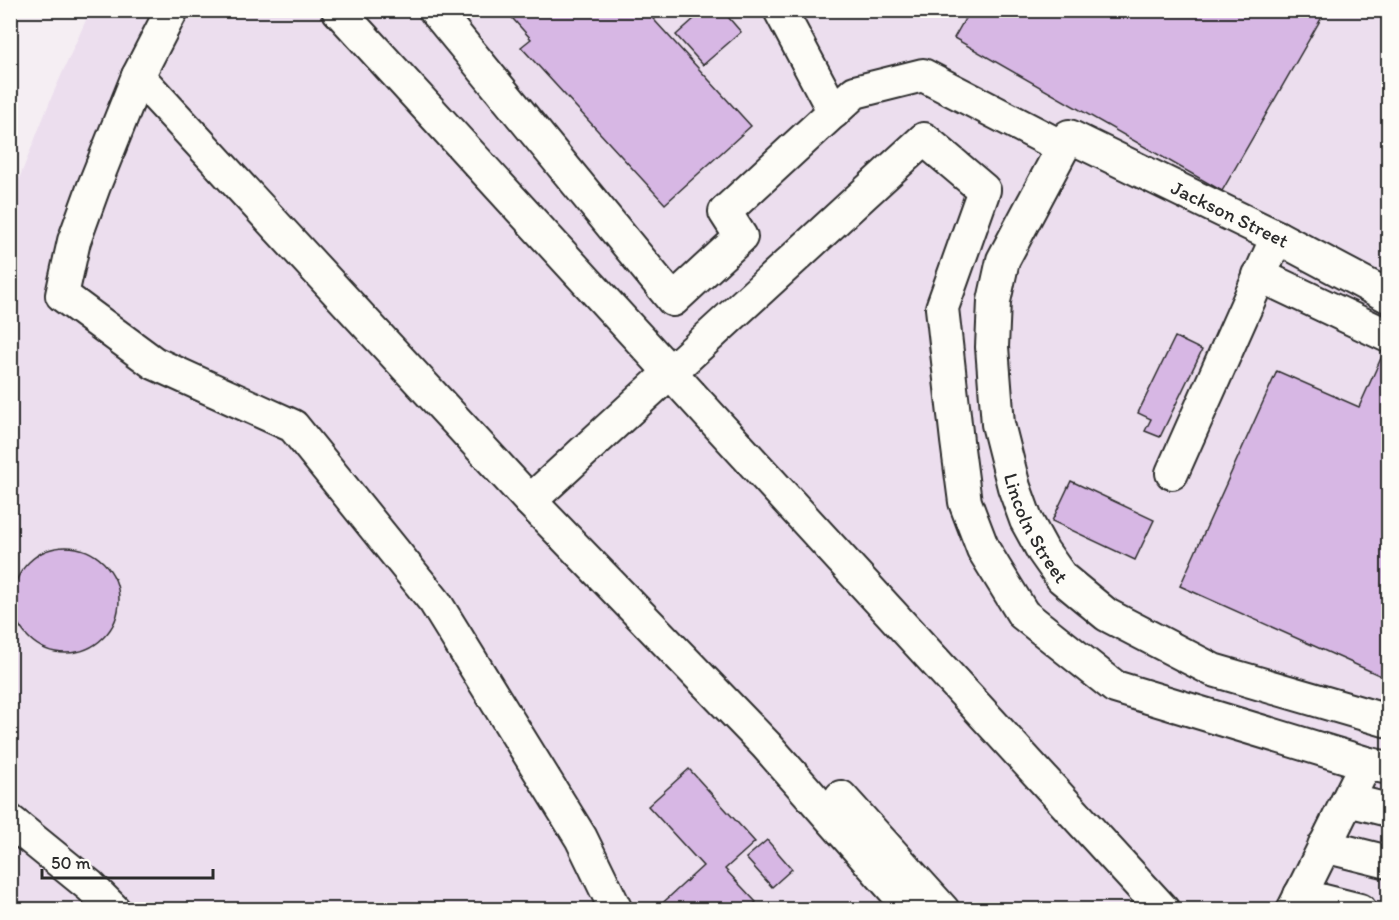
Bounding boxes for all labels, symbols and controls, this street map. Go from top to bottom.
street label: Jackson Street [1167,175,1293,253]
street label: Lincoln Street [999,471,1074,587]
scale bar [42,842,213,880]
text: 50 m [51,852,91,874]

